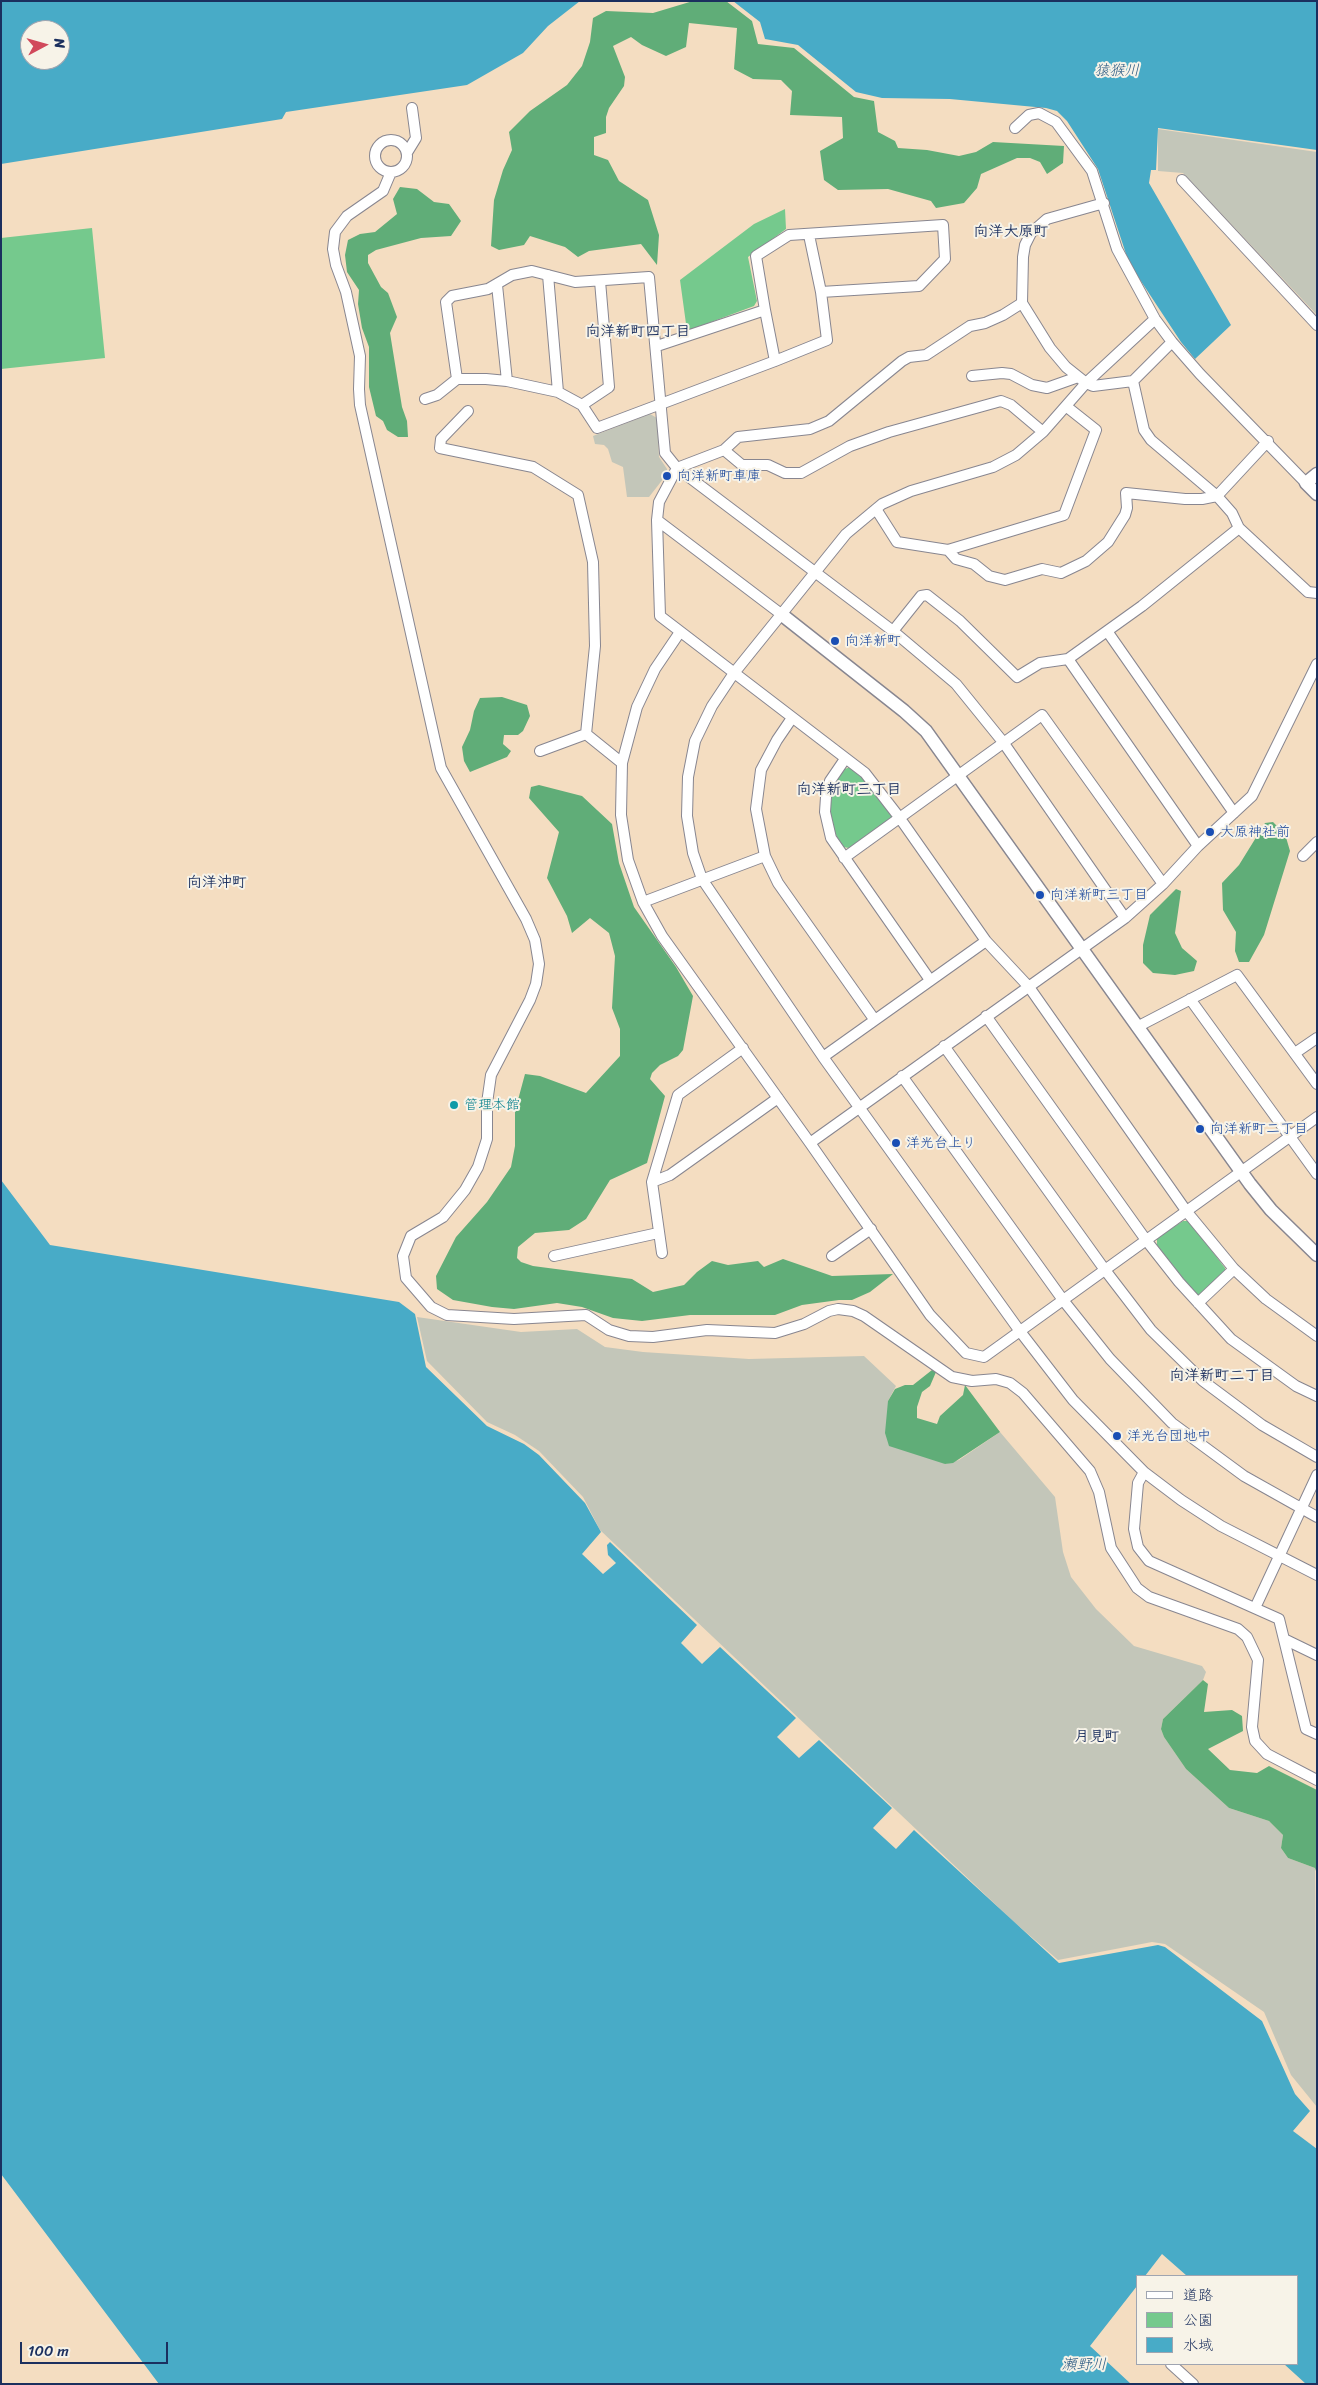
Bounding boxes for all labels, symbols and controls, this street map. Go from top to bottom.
north arrow [20,20,70,70]
text: N [46,37,72,50]
water label: 猿猴川 [1095,62,1139,80]
district label: 向洋大原町 [974,223,1048,241]
district label: 向洋新町四丁目 [586,323,690,341]
place label: 向洋新町車庫 [677,468,761,484]
marker: 向洋新町車庫 [661,470,673,482]
place label: 向洋新町 [845,633,901,649]
marker: 向洋新町 [829,635,841,647]
district label: 向洋新町三丁目 [797,781,901,799]
place label: 大原神社前 [1220,824,1290,840]
marker: 大原神社前 [1204,826,1216,838]
district label: 向洋沖町 [187,874,247,892]
place label: 向洋新町三丁目 [1050,887,1148,903]
marker: 向洋新町三丁目 [1034,889,1046,901]
place label: 管理本館 [464,1097,520,1113]
marker: 管理本館 [448,1099,460,1111]
place label: 向洋新町二丁目 [1210,1121,1308,1137]
marker: 向洋新町二丁目 [1194,1123,1206,1135]
place label: 洋光台上り [906,1135,976,1151]
marker: 洋光台上り [890,1137,902,1149]
district label: 向洋新町二丁目 [1170,1367,1274,1385]
place label: 洋光台団地中 [1127,1428,1211,1444]
marker: 洋光台団地中 [1111,1430,1123,1442]
district label: 月見町 [1075,1728,1119,1746]
legend [1136,2275,1298,2365]
text: 道路 [1183,2282,1213,2308]
text: 公園 [1183,2307,1213,2333]
scale bar [22,2332,170,2364]
text: 水域 [1183,2332,1213,2358]
text: 100 m [28,2338,69,2364]
water label: 瀬野川 [1062,2356,1106,2374]

